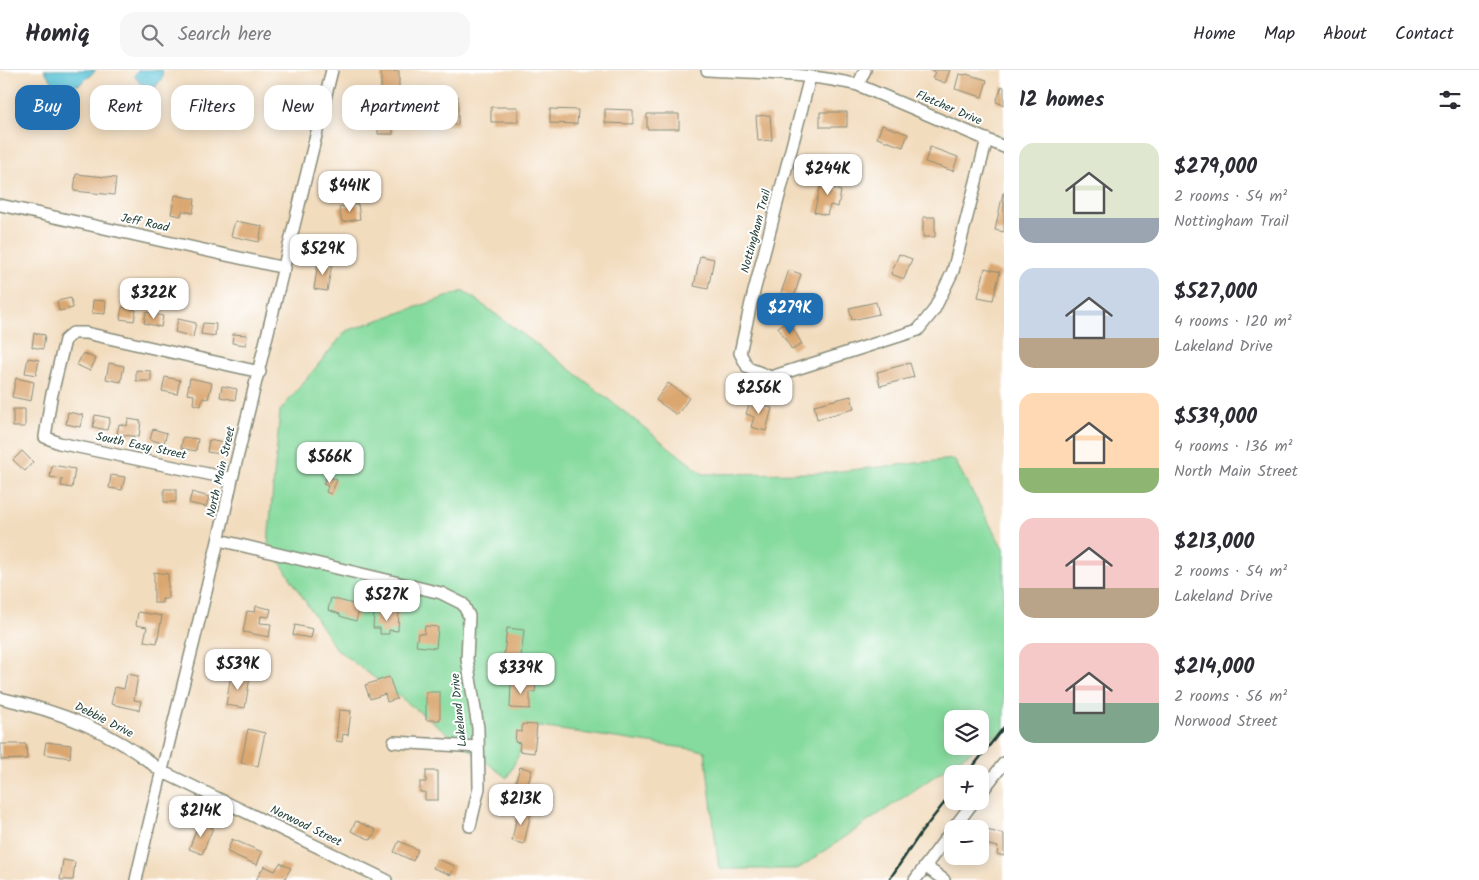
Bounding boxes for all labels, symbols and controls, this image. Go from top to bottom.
search box [120,12,470,57]
text: Homiq [25,15,90,54]
text: Search here [178,20,272,50]
text: Home [1193,20,1236,49]
text: Map [1264,20,1295,49]
text: About [1323,20,1367,49]
text: Contact [1395,20,1454,49]
icon: search [138,21,166,49]
text: 12 homes [1019,84,1104,117]
chip: Buy [15,85,80,130]
chip: Rent [90,85,161,130]
chip: Filters [171,85,254,130]
chip: New [264,85,332,130]
chip: Apartment [342,85,458,130]
street label: Fletcher Drive [913,86,986,131]
icon: filters [1436,86,1464,114]
text: $279,000 [1174,151,1257,184]
pin: $244K [793,154,863,196]
text: $244K [805,157,851,182]
icon: home [1059,163,1119,223]
pin: $441K [315,170,385,213]
text: $441K [329,174,371,199]
text: 2 rooms · 54 m² [1174,184,1287,209]
street label: Nottingham Trail [736,187,776,275]
street label: Jeff Road [119,209,172,238]
text: Nottingham Trail [1174,209,1289,234]
pin: $529K [288,234,358,276]
text: $529K [301,237,345,262]
text: $527,000 [1174,276,1257,309]
pin: $322K [119,278,189,320]
text: $322K [131,281,177,306]
icon: home [1059,288,1119,348]
pin: $279K [755,292,825,335]
text: $279K [768,296,812,321]
text: 4 rooms · 120 m² [1174,309,1292,334]
text: Lakeland Drive [1174,334,1273,359]
pin: $256K [724,372,794,415]
text: $256K [736,376,782,401]
text: $539,000 [1174,401,1257,434]
icon: home [1059,413,1119,473]
street label: North Main Street [201,424,241,519]
street label: South Easy Street [94,427,188,465]
text: 4 rooms · 136 m² [1174,434,1292,459]
pin: $566K [295,442,365,484]
text: $566K [308,445,352,470]
text: North Main Street [1174,459,1298,484]
text: $213,000 [1174,526,1254,559]
icon: home [1059,538,1119,598]
text: 2 rooms · 54 m² [1174,559,1287,584]
pin: $527K [352,580,422,622]
text: $527K [365,583,409,608]
text: Lakeland Drive [1174,584,1273,609]
pin: $539K [203,648,273,691]
text: $214,000 [1174,651,1254,684]
text: $539K [216,652,260,677]
pin: $339K [486,652,556,695]
text: $339K [499,656,543,681]
icon: home [1059,663,1119,723]
street label: Lakeland Drive [446,672,472,748]
text: 2 rooms · 56 m² [1174,684,1287,709]
street label: Debbie Drive [71,697,137,743]
text: Norwood Street [1174,709,1278,734]
map controls [944,710,989,865]
button: layers [944,710,989,755]
button: + [944,765,989,810]
pin: $213K [486,784,556,826]
text: $213K [500,787,542,812]
pin: $214K [166,796,236,838]
text: $214K [180,799,222,824]
street label: Norwood Street [267,800,345,852]
button: − [944,820,989,865]

